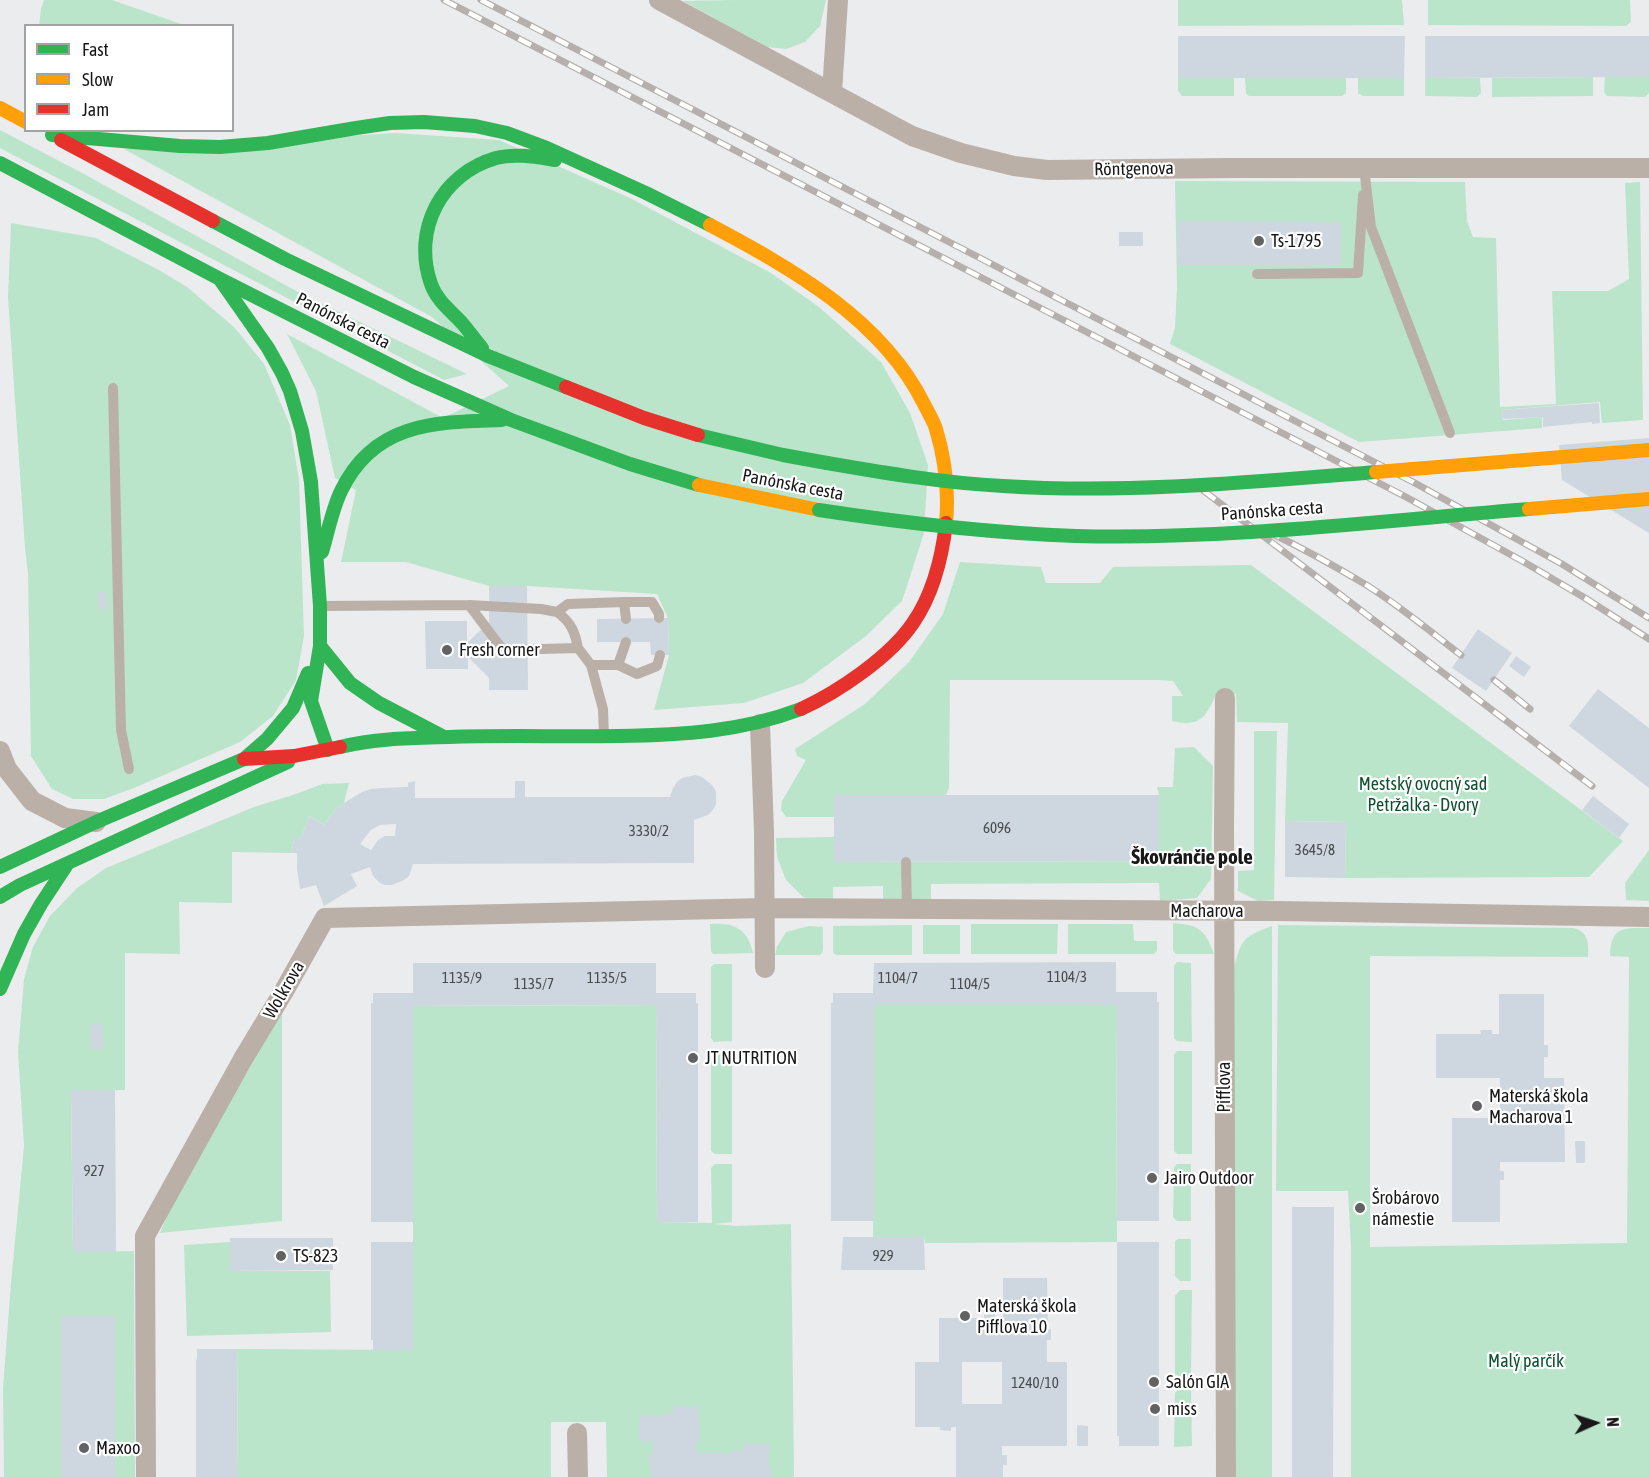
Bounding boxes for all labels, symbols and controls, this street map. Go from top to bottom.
legend [24,24,234,132]
text: Fast [82,39,109,60]
text: Slow [82,69,113,90]
text: Jam [82,99,109,120]
street label: Röntgenova [1094,158,1174,180]
place label: Ts-1795 [1271,230,1322,252]
marker: Ts-1795 [1252,234,1266,248]
street label: Panónska cesta [292,288,394,354]
street label: Panónska cesta [741,465,845,505]
street label: Panónska cesta [1220,497,1324,525]
place label: Fresh corner [459,639,540,661]
marker: Fresh corner [440,643,454,657]
park label: Mestský ovocný sad Petržalka - Dvory [1359,773,1487,816]
house number: 6096 [983,819,1011,837]
house number: 3330/2 [629,822,669,840]
house number: 3645/8 [1295,841,1335,859]
district label: Škovránčie pole [1131,844,1253,870]
street label: Macharova [1170,900,1244,922]
street label: Wolkrova [259,957,309,1023]
house number: 1104/3 [1047,968,1087,986]
house number: 1135/9 [442,969,482,987]
house number: 1135/5 [587,969,627,987]
house number: 1104/7 [878,969,918,987]
house number: 1135/7 [514,975,554,993]
house number: 1104/5 [950,975,990,993]
place label: JT NUTRITION [705,1047,797,1069]
marker: JT NUTRITION [686,1051,700,1065]
street label: Pifflova [1213,1062,1235,1112]
place label: Materská škola Macharova 1 [1489,1085,1589,1128]
marker: Materská škola Macharova 1 [1470,1099,1484,1113]
house number: 927 [83,1162,105,1180]
place label: Jairo Outdoor [1164,1167,1253,1189]
marker: Jairo Outdoor [1145,1171,1159,1185]
place label: Šrobárovo námestie [1372,1187,1440,1230]
marker: Šrobárovo námestie [1353,1201,1367,1215]
place label: TS-823 [293,1245,338,1267]
house number: 929 [872,1247,894,1265]
marker: TS-823 [274,1249,288,1263]
place label: Materská škola Pifflova 10 [977,1295,1077,1338]
marker: Materská škola Pifflova 10 [958,1309,972,1323]
park label: Malý parčík [1488,1350,1564,1372]
place label: Salón GIA [1166,1371,1229,1393]
house number: 1240/10 [1011,1374,1059,1392]
marker: Salón GIA [1147,1375,1161,1389]
north arrow [1565,1393,1625,1453]
place label: miss [1167,1398,1197,1420]
marker: miss [1148,1402,1162,1416]
text: N [1604,1417,1622,1427]
place label: Maxoo [96,1437,140,1459]
marker: Maxoo [77,1441,91,1455]

